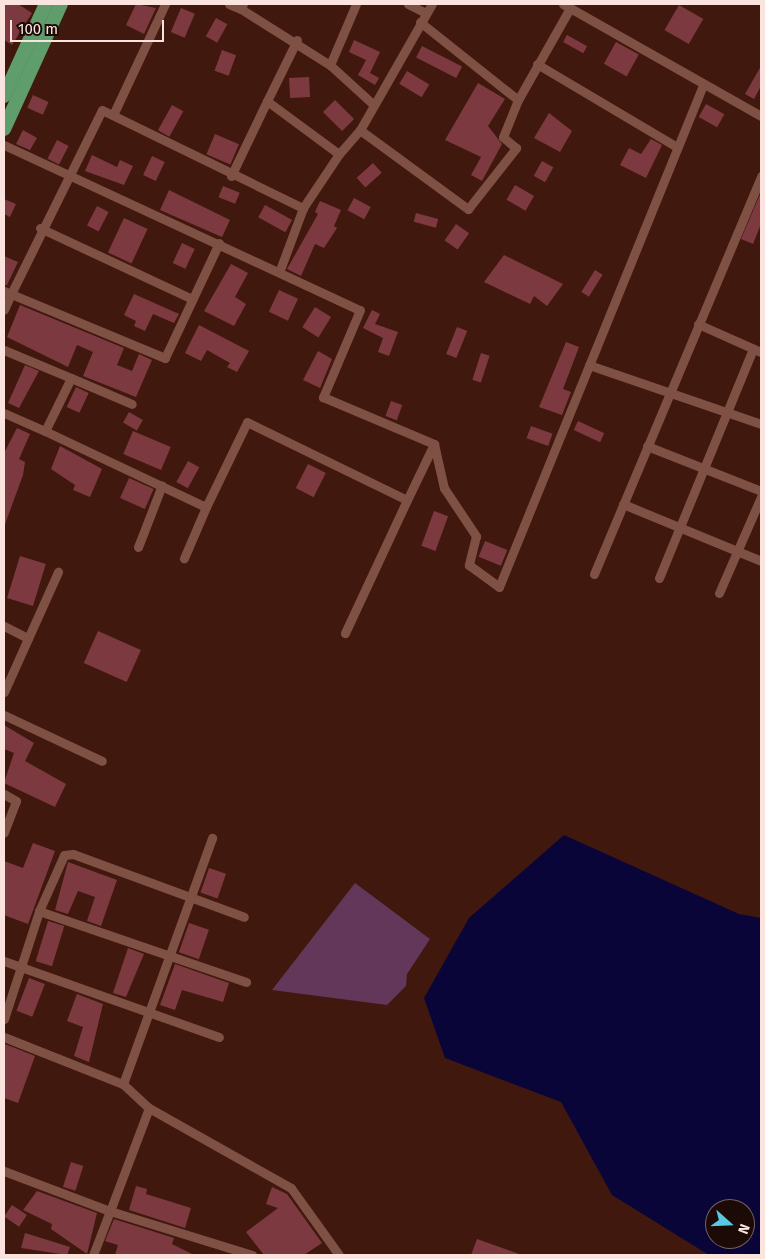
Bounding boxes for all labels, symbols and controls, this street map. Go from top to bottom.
scale bar [12,10,166,42]
text: 100 m [18,20,58,38]
north arrow [705,1199,755,1249]
text: N [734,1222,753,1236]

